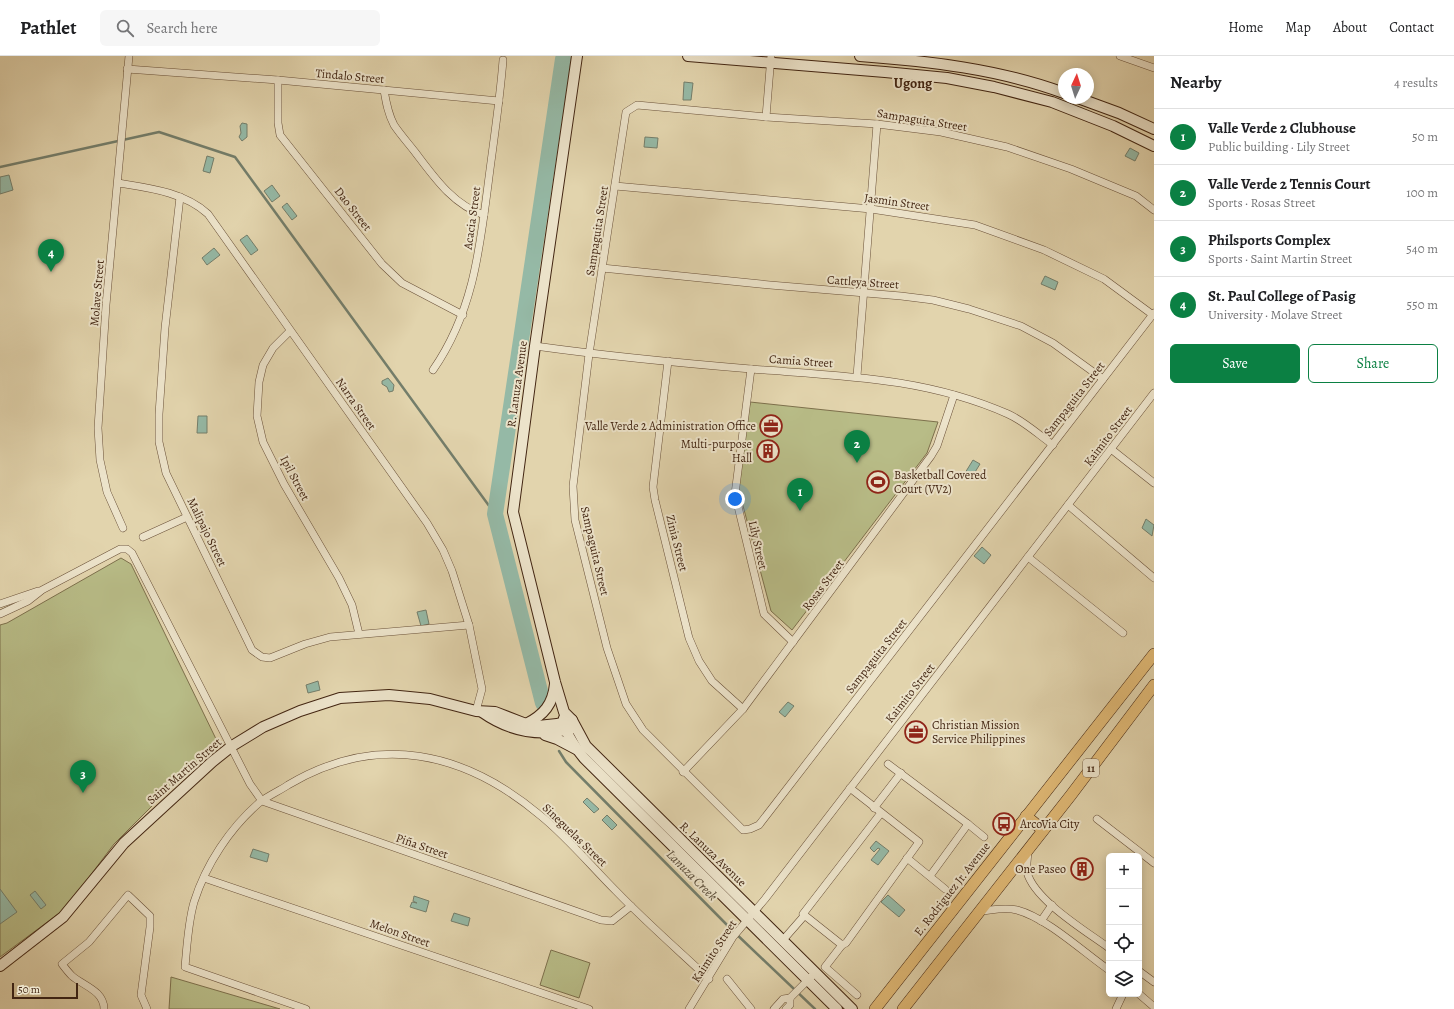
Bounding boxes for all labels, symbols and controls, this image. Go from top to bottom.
search box [100,10,380,46]
text: Pathlet [20,15,76,41]
icon: search [114,17,136,39]
text: Search here [146,18,218,38]
text: Home [1228,18,1263,37]
text: Map [1285,18,1311,37]
text: About [1333,18,1367,37]
text: Contact [1389,18,1434,37]
street label: Tindalo Street [315,65,385,87]
north arrow [1058,68,1094,104]
text: Nearby [1170,71,1221,94]
district label: Ugong [894,74,933,93]
text: 4 results [1394,74,1438,91]
street label: Sampaguita Street [876,105,968,135]
text: Valle Verde 2 Clubhouse [1208,118,1356,138]
text: 1 [1181,128,1185,145]
text: 50 m [1412,128,1438,145]
text: Public building · Lily Street [1208,138,1350,155]
text: Valle Verde 2 Tennis Court [1208,174,1371,194]
street label: Dao Street [331,184,375,234]
text: 2 [1180,184,1186,201]
text: 100 m [1406,184,1438,201]
street label: Acacia Street [460,185,484,251]
street label: Sampaguita Street [582,185,612,277]
street label: Jasmin Street [863,189,931,215]
text: Sports · Rosas Street [1208,194,1316,211]
text: Philsports Complex [1208,230,1330,250]
pin: 4 [38,239,64,272]
text: 3 [1180,240,1186,257]
text: 540 m [1406,240,1438,257]
text: Sports · Saint Martin Street [1208,250,1352,267]
street label: Molave Street [86,259,108,327]
street label: Cattleya Street [827,272,899,292]
text: St. Paul College of Pasig [1208,286,1356,306]
text: 4 [1180,296,1186,313]
text: 550 m [1407,296,1438,313]
text: University · Molave Street [1208,306,1343,323]
street label: R. Lanuza Avenue [503,340,531,428]
button: Save [1170,344,1300,383]
button: Share [1308,344,1438,383]
street label: Camia Street [769,351,833,371]
street label: Sampaguita Street [1040,358,1108,440]
street label: Narra Street [332,375,380,433]
street label: Kaimito Street [1080,403,1136,469]
office icon: Valle Verde 2 Administration Office [758,413,784,439]
place label: Valle Verde 2 Administration Office [584,418,756,434]
pin: 2 [844,430,870,463]
place label: Multi-purpose Hall [681,436,752,466]
building icon: Multi-purpose Hall [755,438,781,464]
street label: Ipil Street [276,453,314,503]
place label: Basketball Covered Court (VV2) [894,467,987,497]
sports icon: Basketball Covered Court (VV2) [865,469,891,495]
pin: 1 [787,478,813,511]
your location [725,489,745,509]
street label: Malipajo Street [183,495,231,569]
street label: Sampaguita Street [577,505,613,597]
street label: Zinia Street [662,513,692,573]
street label: Lily Street [745,519,771,571]
street label: Rosas Street [799,556,847,614]
street label: Sampaguita Street [842,615,910,697]
street label: Kaimito Street [882,660,938,726]
place label: Christian Mission Service Philippines [932,717,1025,747]
office icon: Christian Mission Service Philippines [903,719,929,745]
street label: Saint Martin Street [143,734,225,808]
road number: 11 [1083,759,1099,777]
pin: 3 [70,760,96,793]
street label: Sineguelas Street [539,800,611,870]
bus stop icon: ArcoVia City [991,811,1017,837]
place label: ArcoVia City [1019,816,1080,832]
street label: R. Lanuza Avenue [676,818,750,890]
street label: Piña Street [394,830,450,862]
street label: E. Rodriguez Jr. Avenue [910,839,994,939]
water label: Lanuza Creek [663,846,721,904]
map controls [1106,853,1142,997]
button: + [1106,853,1142,889]
building icon: One Paseo [1069,856,1095,882]
place label: One Paseo [1015,861,1066,877]
button: − [1106,889,1142,925]
street label: Melon Street [368,915,432,951]
street label: Kaimito Street [688,917,740,985]
button: locate [1106,925,1142,961]
button: layers [1106,961,1142,997]
scale bar [12,981,78,1000]
text: 50 m [18,982,40,997]

